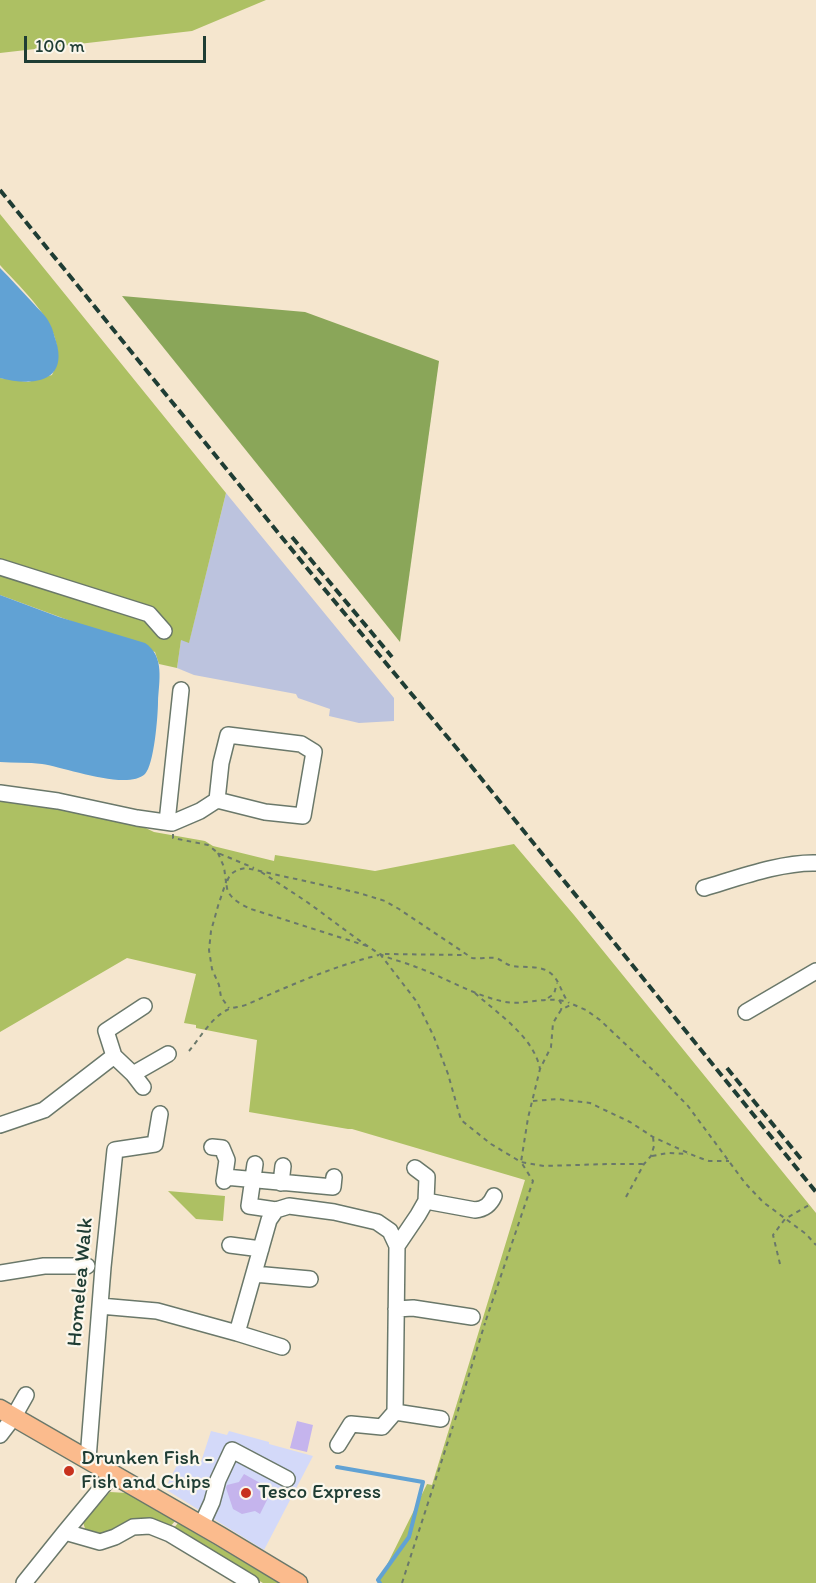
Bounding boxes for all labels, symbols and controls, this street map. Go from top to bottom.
scale bar [27,24,208,62]
text: 100 m [35,35,85,57]
street label: Homelea Walk [63,1216,99,1348]
place label: Drunken Fish - Fish and Chips [81,1446,213,1496]
marker: Drunken Fish - Fish and Chips [62,1464,76,1478]
place label: Tesco Express [258,1480,381,1506]
marker: Tesco Express [239,1486,253,1500]

